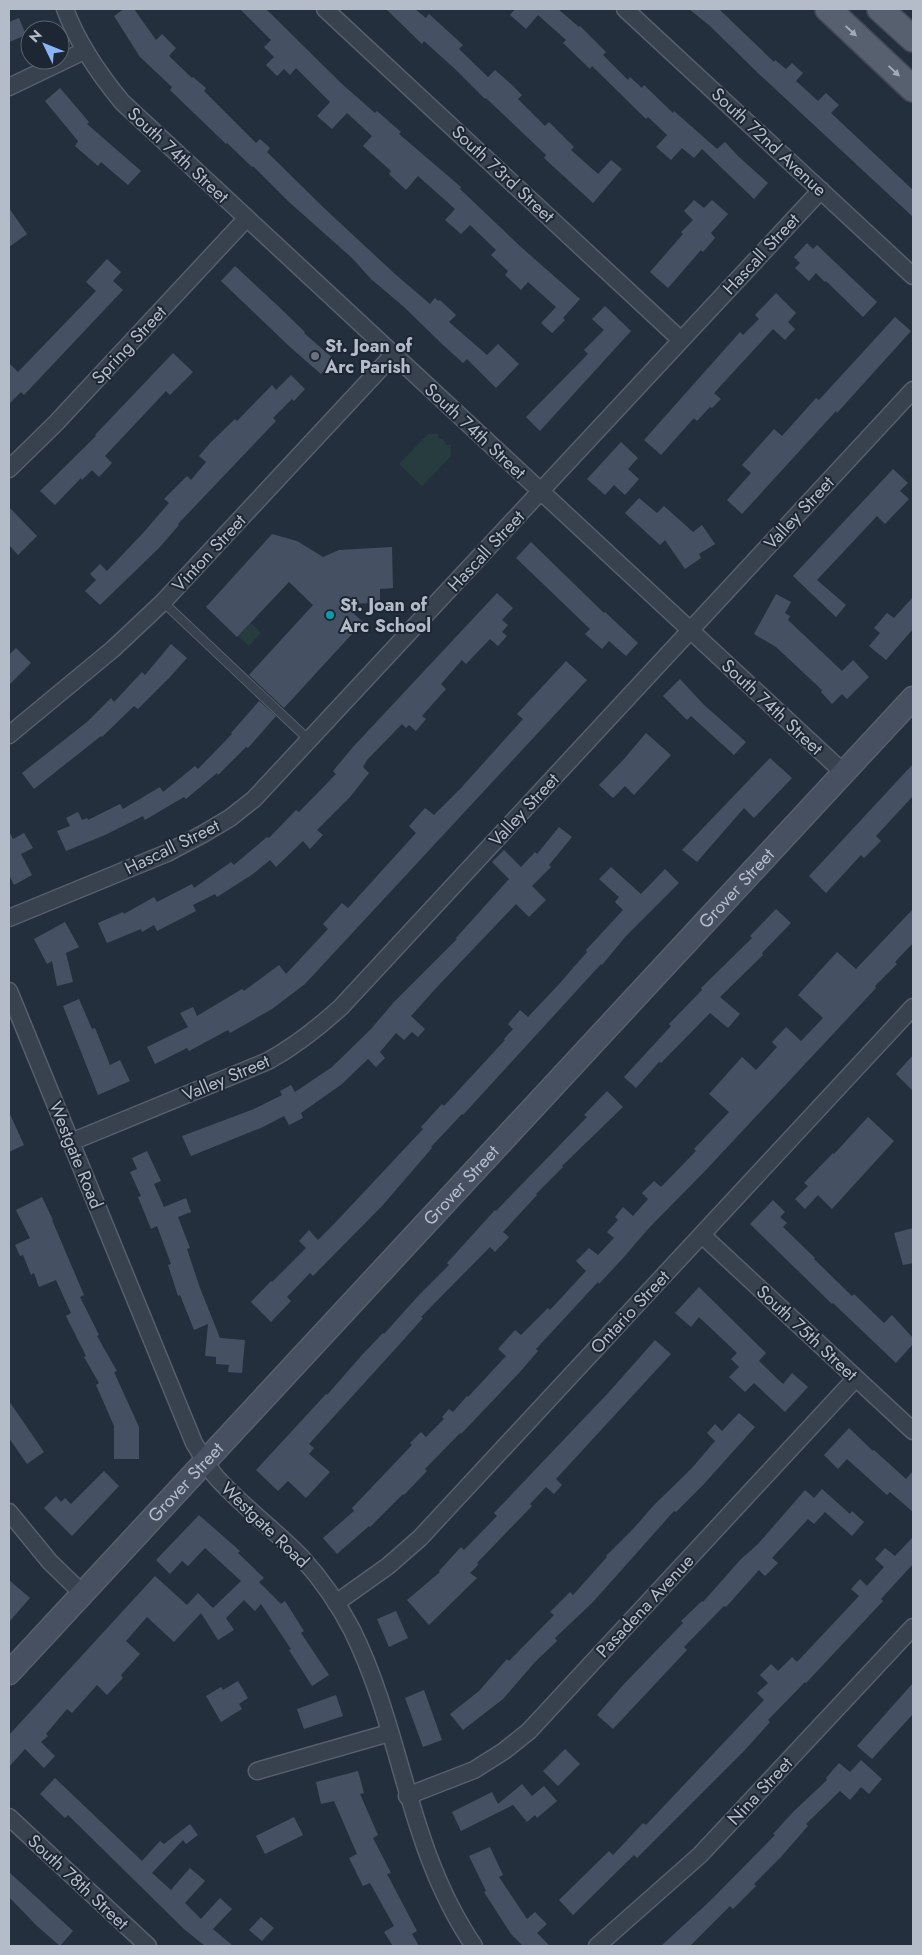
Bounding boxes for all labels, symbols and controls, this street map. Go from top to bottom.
north arrow [20,20,70,70]
text: N [24,25,47,47]
one-way arrow [845,25,857,37]
one-way arrow [888,65,900,77]
street label: South 72nd Avenue [706,82,832,202]
street label: South 74th Street [121,101,235,209]
street label: South 73rd Street [446,119,561,229]
street label: Hascall Street [716,207,806,300]
street label: Spring Street [86,299,173,390]
place label: St. Joan of Arc Parish [324,333,413,380]
marker: St. Joan of Arc Parish [309,350,321,362]
street label: South 74th Street [418,377,532,485]
street label: Valley Street [758,470,840,556]
street label: Hascall Street [441,504,531,597]
street label: Vinton Street [166,508,252,598]
place label: St. Joan of Arc School [339,592,431,639]
marker: St. Joan of Arc School [324,609,336,621]
street label: South 74th Street [715,653,829,761]
street label: Valley Street [483,767,565,853]
street label: Hascall Street [120,813,224,881]
street label: Grover Street [693,842,781,934]
street label: Valley Street [178,1048,274,1108]
street label: Westgate Road [43,1097,109,1213]
street label: Grover Street [417,1139,505,1231]
street label: Ontario Street [584,1264,676,1360]
street label: South 75th Street [751,1279,864,1387]
street label: Grover Street [142,1436,230,1528]
street label: Westgate Road [215,1476,315,1574]
street label: Pasadena Avenue [590,1548,700,1664]
street label: Nina Street [721,1751,799,1831]
street label: South 78th Street [22,1828,135,1936]

